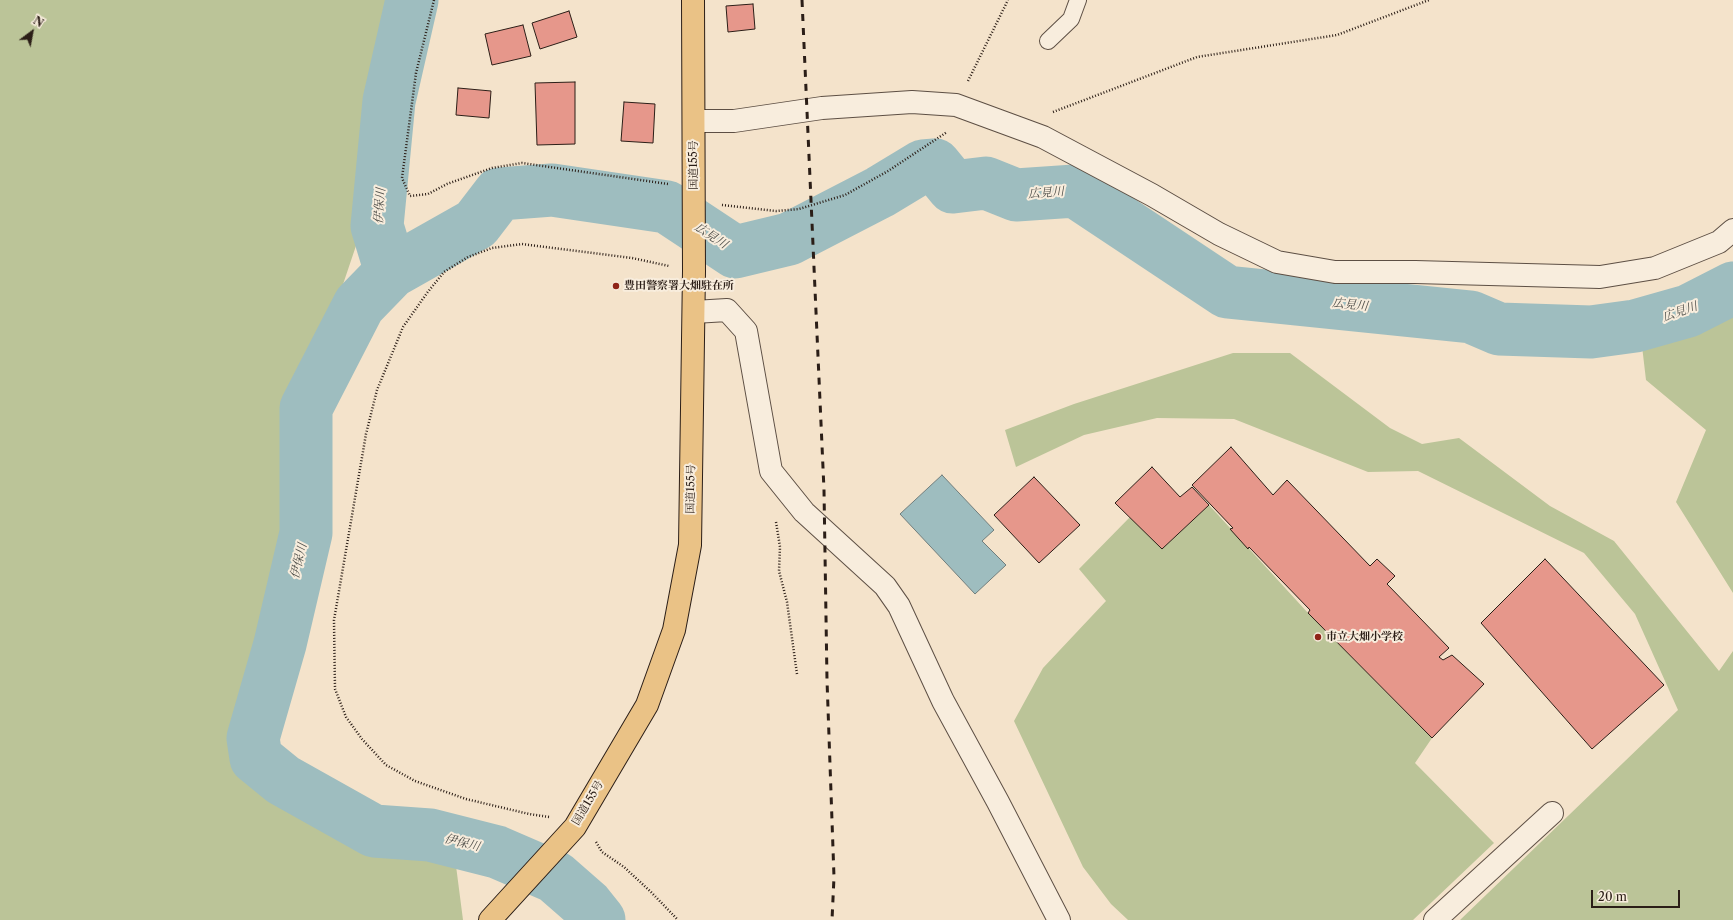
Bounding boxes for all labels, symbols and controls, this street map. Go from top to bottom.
north arrow [12,12,52,52]
text: N [31,13,46,30]
street label: 国道155号 [687,140,701,190]
water label: 広見川 [1028,185,1064,201]
water label: 伊保川 [372,188,388,224]
water label: 広見川 [692,220,730,252]
place label: 豊田警察署大畑駐在所 [624,279,734,293]
marker: 豊田警察署大畑駐在所 [611,281,621,291]
water label: 広見川 [1331,296,1369,314]
water label: 広見川 [1661,299,1699,325]
street label: 国道155号 [684,464,698,514]
water label: 伊保川 [288,542,310,580]
place label: 市立大畑小学校 [1326,630,1403,644]
marker: 市立大畑小学校 [1313,632,1323,642]
street label: 国道155号 [570,778,606,828]
water label: 伊保川 [443,832,481,854]
scale bar [1593,882,1682,908]
text: 20 m [1598,889,1627,904]

